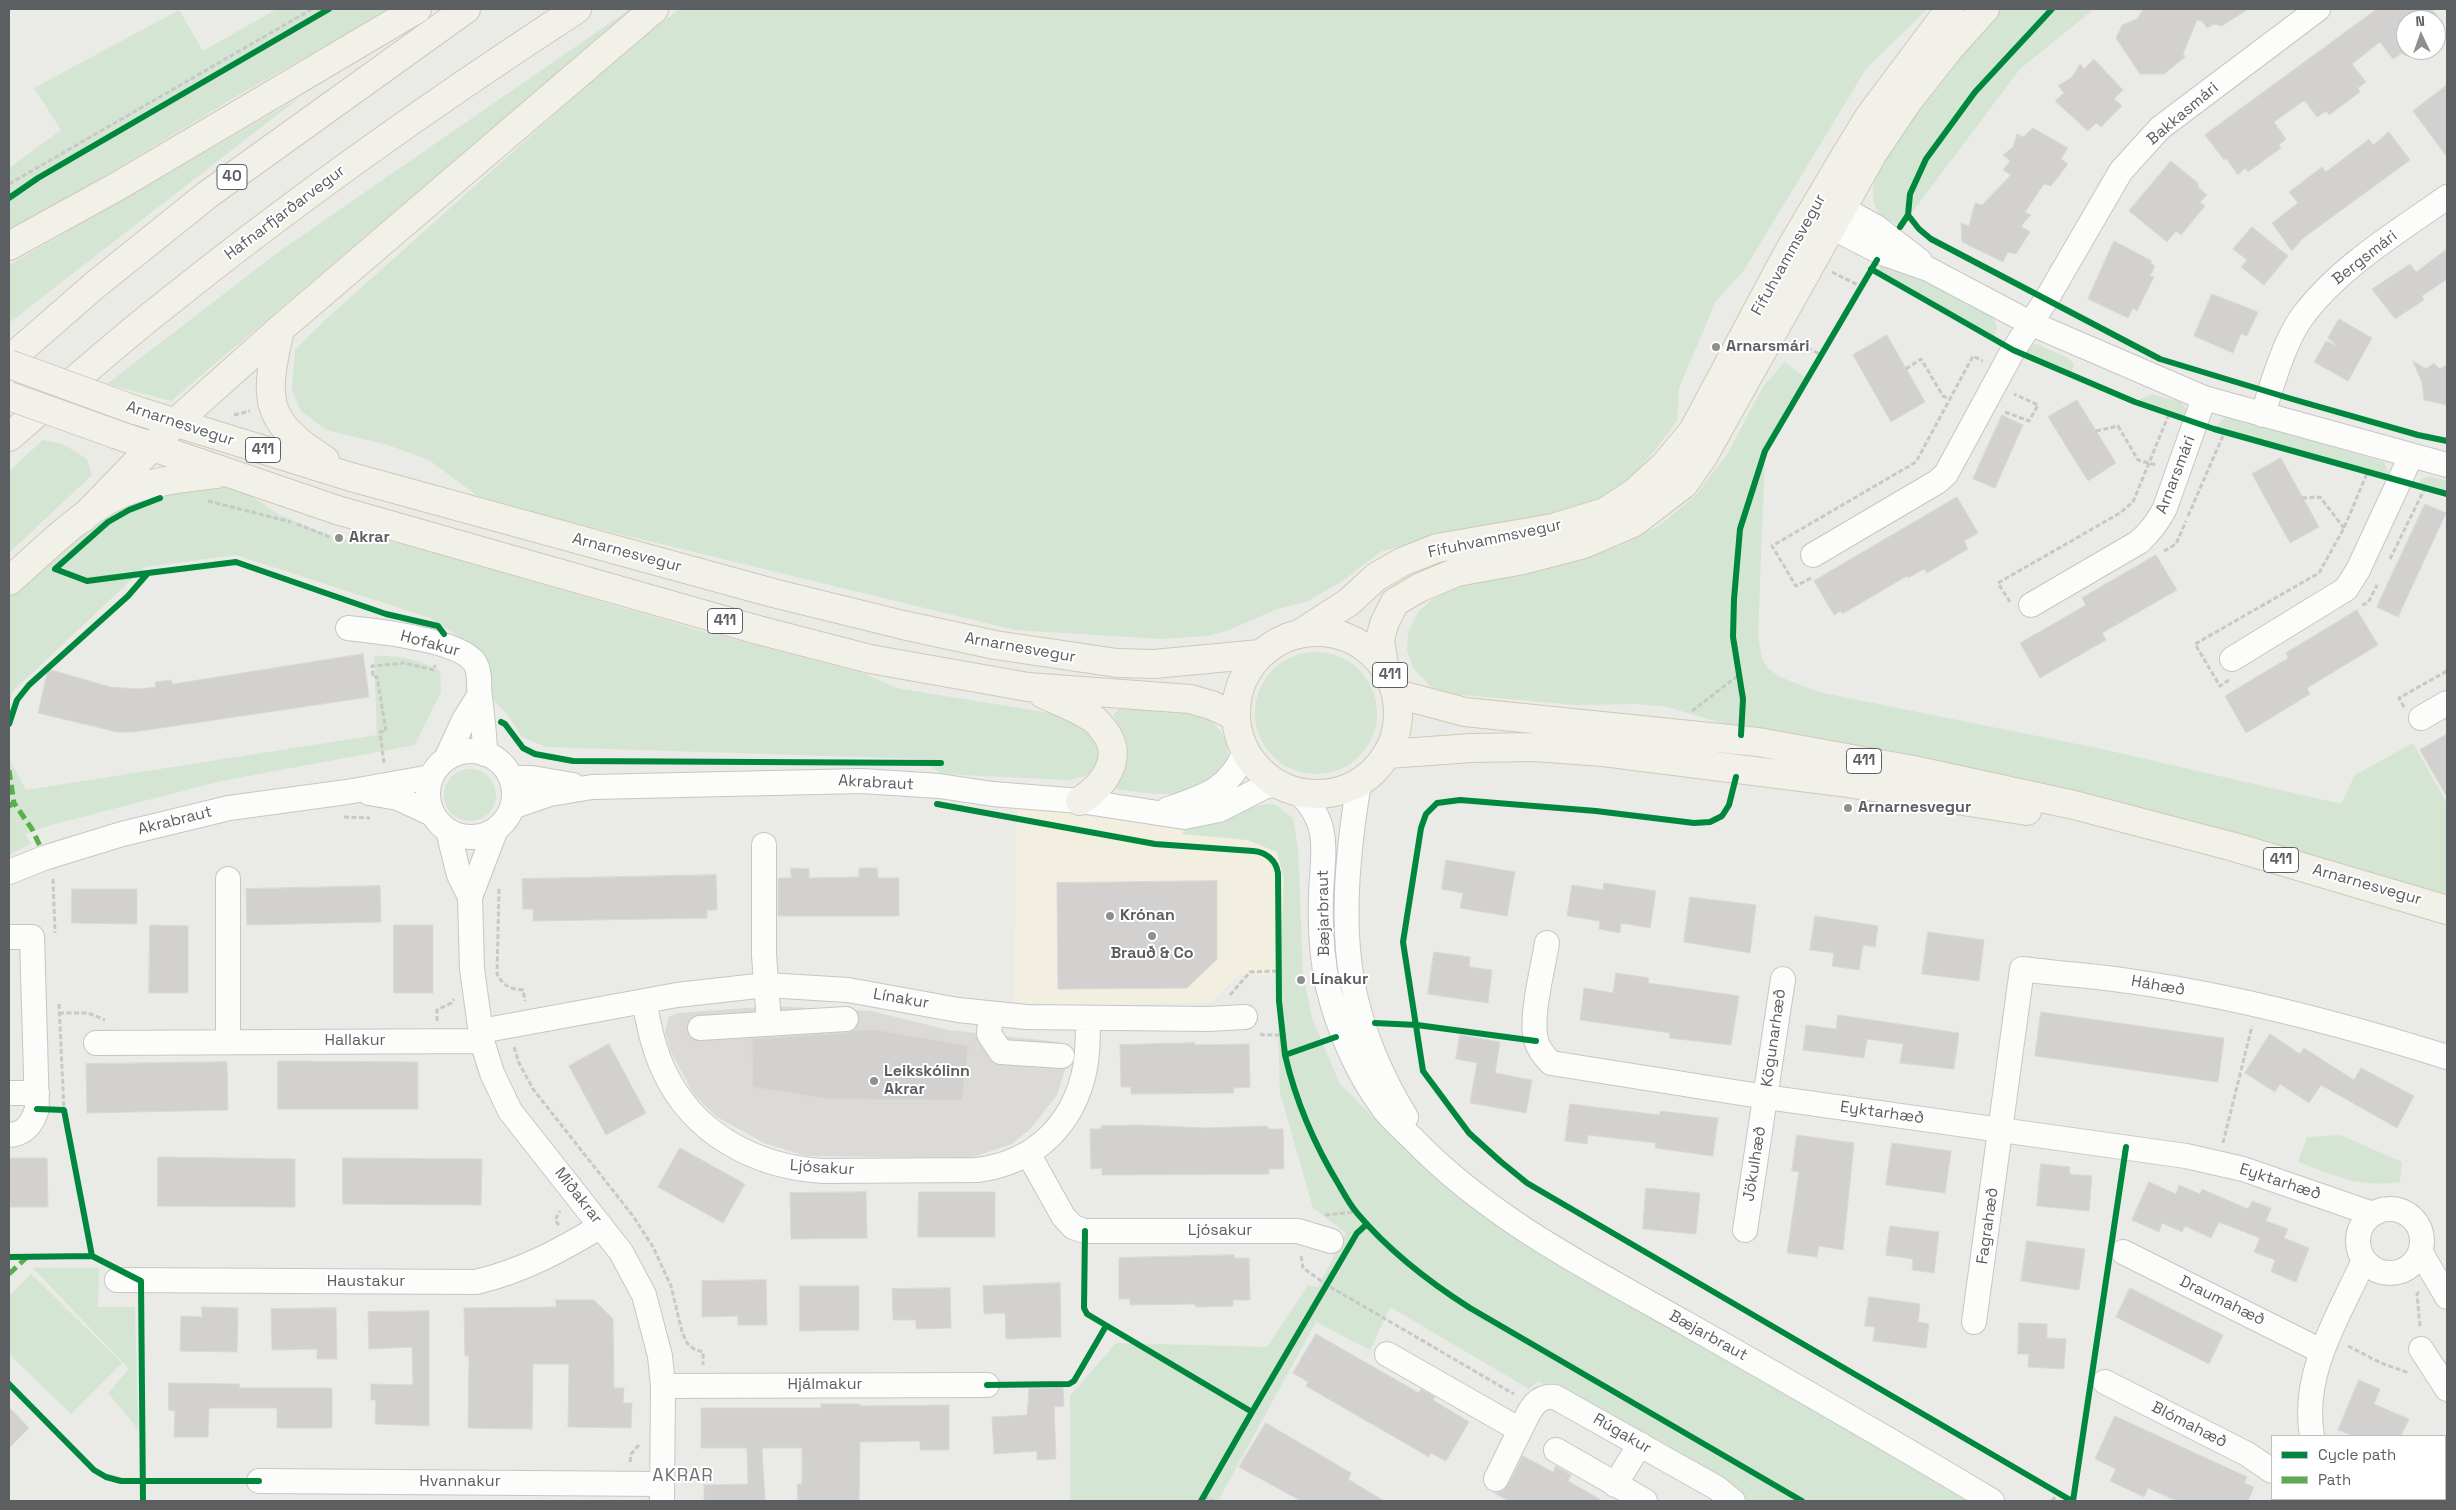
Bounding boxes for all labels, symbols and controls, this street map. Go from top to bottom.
north arrow [2396,10,2446,60]
text: N [2415,12,2425,30]
street label: Bakkasmári [2143,79,2223,149]
street label: Hafnarfjarðarvegur [221,161,349,265]
road number: 40 [217,164,247,190]
street label: Fífuhvammsvegur [1748,191,1830,319]
street label: Bergsmári [2329,227,2401,289]
place label: Arnarsmári [1726,337,1810,357]
marker: Arnarsmári [1710,341,1722,353]
street label: Arnarnesvegur [124,397,236,451]
street label: Arnarsmári [2152,433,2200,517]
road number: 411 [246,438,280,462]
street label: Fífuhvammsvegur [1426,515,1564,563]
place label: Akrar [349,528,390,548]
street label: Arnarnesvegur [570,529,684,577]
marker: Akrar [333,532,345,544]
road number: 411 [708,608,742,634]
street label: Hofakur [398,627,462,661]
street label: Arnarnesvegur [963,629,1077,667]
road number: 411 [1372,662,1408,688]
road number: 411 [1846,748,1882,774]
street label: Akrabraut [838,771,914,795]
place label: Arnarnesvegur [1858,798,1971,818]
marker: Arnarnesvegur [1842,802,1854,814]
street label: Akrabraut [136,803,214,839]
road number: 411 [2264,848,2298,872]
street label: Arnarnesvegur [2310,860,2424,910]
street label: Bæjarbraut [1314,869,1334,957]
place label: Krónan [1120,906,1175,926]
marker: Krónan [1104,910,1116,922]
marker: Brauð & Co [1146,930,1158,942]
place label: Brauð & Co [1110,944,1194,964]
place label: Línakur [1311,970,1368,990]
street label: Háhæð [2130,972,2186,1000]
marker: Línakur [1295,974,1307,986]
street label: Línakur [872,985,930,1013]
street label: Kögunarhæð [1758,988,1790,1088]
street label: Hallakur [324,1031,386,1051]
place label: Leikskólinn Akrar [884,1062,970,1100]
marker: Leikskólinn Akrar [868,1075,880,1087]
street label: Eyktarhæð [1839,1098,1925,1128]
street label: Jökulhæð [1740,1125,1770,1203]
street label: Ljósakur [789,1156,855,1180]
street label: Eyktarhæð [2237,1160,2323,1204]
street label: Miðakrar [550,1164,606,1228]
street label: Fagrahæð [1973,1186,2003,1266]
street label: Ljósakur [1188,1221,1252,1241]
street label: Haustakur [327,1272,405,1292]
street label: Draumahæð [2176,1272,2268,1330]
street label: Bæjarbraut [1665,1307,1751,1365]
street label: Hjálmakur [788,1375,862,1395]
street label: Blómahæð [2148,1398,2230,1452]
street label: Rúgakur [1590,1410,1654,1458]
legend [2271,1435,2446,1500]
text: Cycle path [2318,1445,2396,1464]
district label: AKRAR [652,1465,714,1487]
text: Path [2318,1470,2351,1489]
street label: Hvannakur [419,1472,501,1492]

